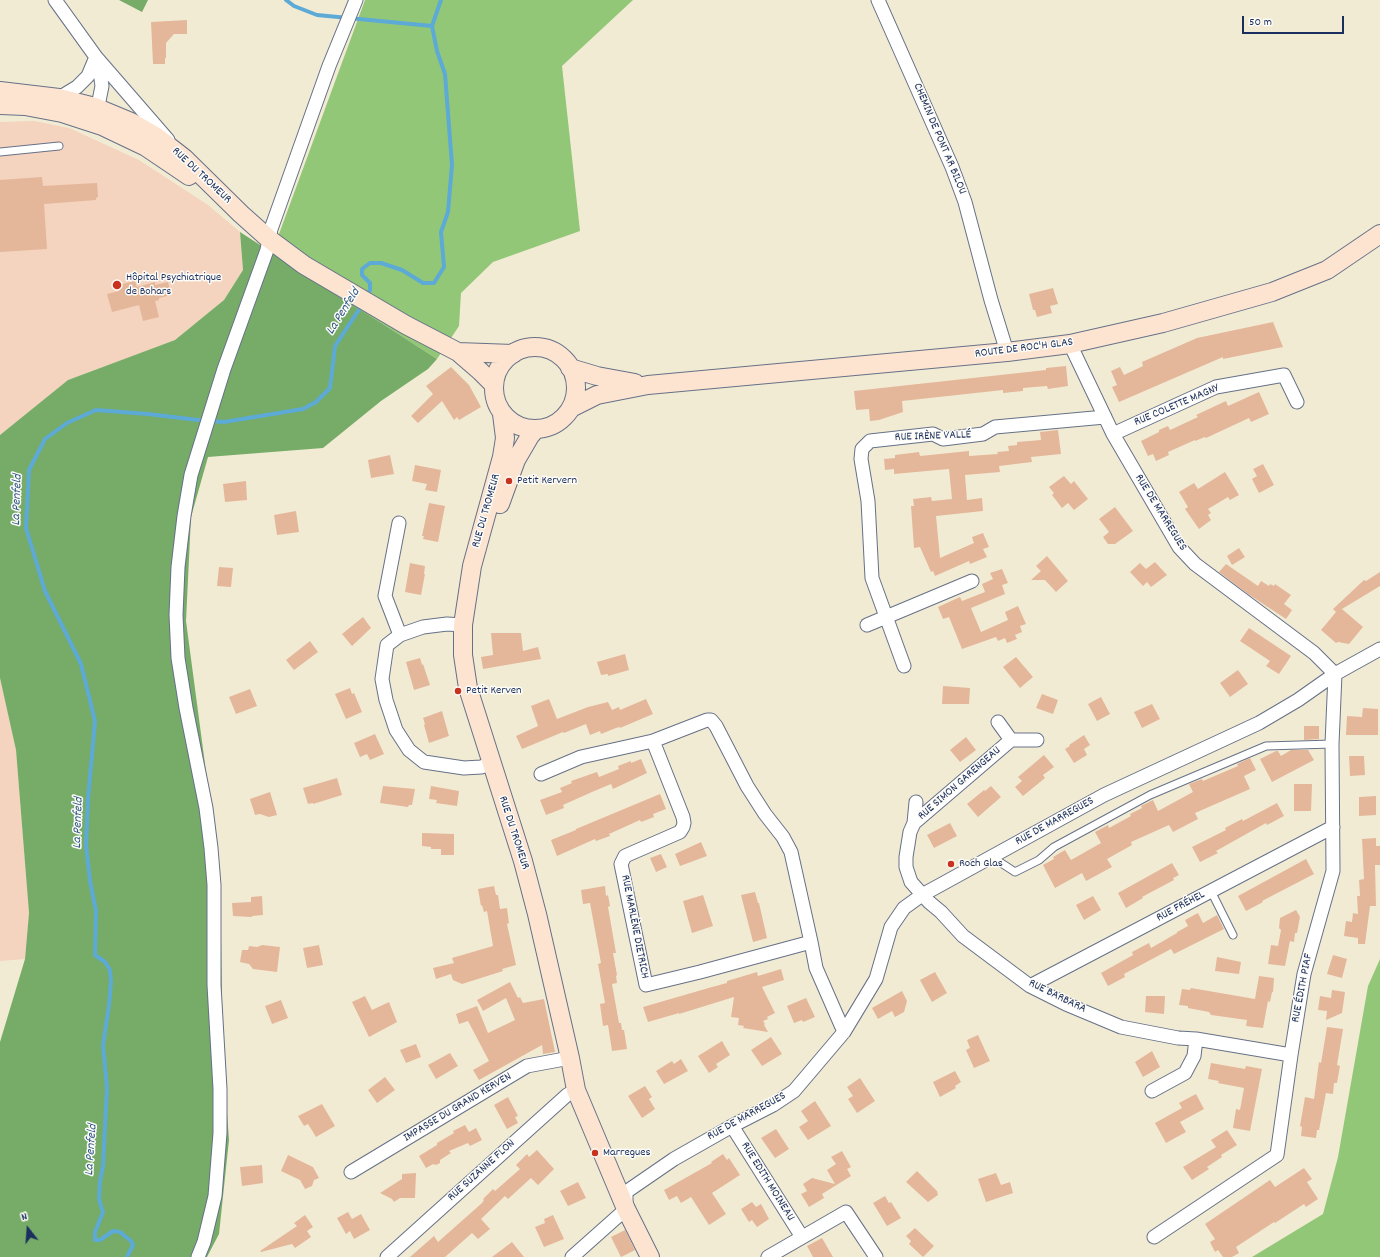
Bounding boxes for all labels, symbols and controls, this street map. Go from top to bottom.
scale bar [1244,8,1346,34]
text: 50 m [1249,14,1272,31]
street label: CHEMIN DE PONT AR BILOU [909,81,969,197]
street label: RUE DU TROMEUR [168,145,234,207]
place label: Hôpital Psychiatrique de Bohars [126,271,221,299]
marker: Hôpital Psychiatrique de Bohars [111,279,123,291]
water label: La Penfeld [324,286,364,338]
street label: ROUTE DE ROC'H GLAS [974,336,1074,362]
street label: RUE COLETTE MAGNY [1132,382,1222,430]
street label: RUE IRÈNE VALLÉ [894,428,972,446]
street label: RUE DU TROMEUR [470,472,504,550]
street label: RUE DE MARREGUES [1131,472,1189,554]
water label: La Penfeld [9,474,27,526]
place label: Petit Kervern [517,474,577,488]
marker: Petit Kervern [504,476,514,486]
place label: Petit Kerven [466,684,522,698]
marker: Petit Kerven [453,686,463,696]
street label: RUE SIMON GARENGEAU [916,744,1004,824]
street label: RUE DE MARREGUES [1013,794,1097,850]
street label: RUE DU TROMEUR [494,795,532,871]
water label: La Penfeld [70,797,88,849]
place label: Roch Glas [959,857,1003,871]
marker: Roch Glas [946,859,956,869]
street label: RUE MARLÈNE DIETRICH [617,874,651,980]
street label: RUE FRÉHEL [1154,888,1208,926]
street label: RUE ÉDITH PIAF [1289,952,1317,1024]
street label: RUE BARBARA [1026,977,1088,1017]
street label: IMPASSE DU GRAND KERVEN [401,1070,515,1146]
street label: RUE DE MARREGUES [705,1089,789,1145]
water label: La Penfeld [82,1124,102,1176]
street label: RUE SUZANNE FLON [445,1137,519,1205]
street label: RUE EDITH MOINEAU [737,1140,797,1224]
place label: Marregues [603,1146,651,1160]
marker: Marregues [590,1148,600,1158]
north arrow [8,1209,48,1249]
text: N [20,1209,29,1226]

